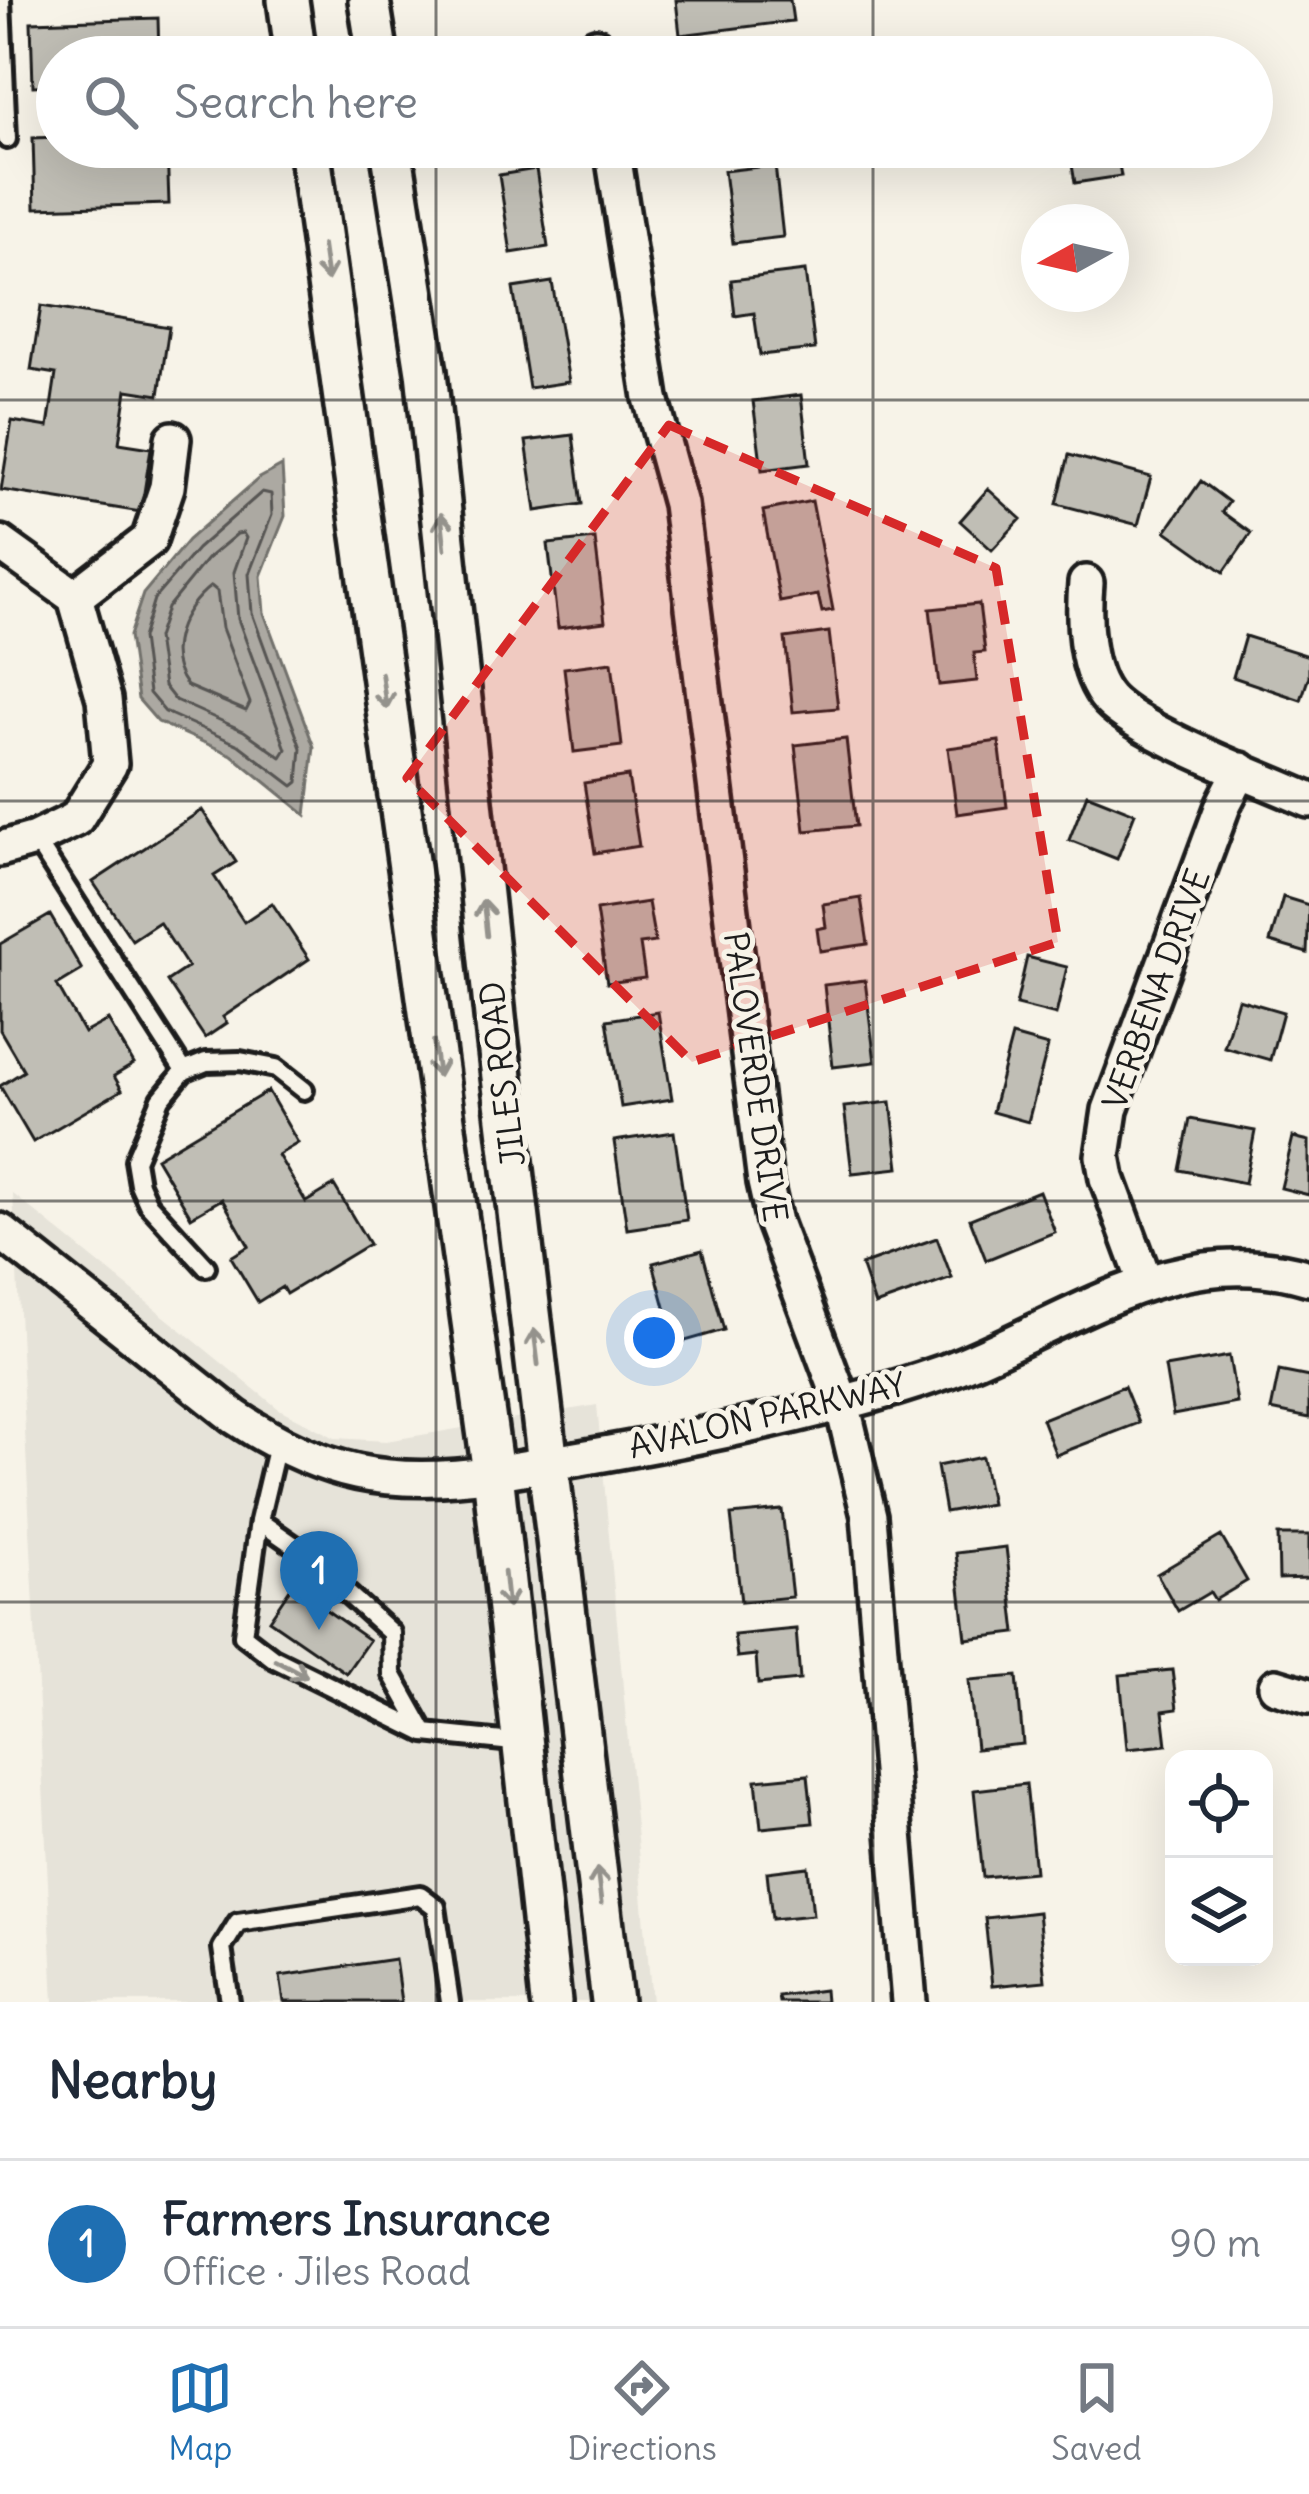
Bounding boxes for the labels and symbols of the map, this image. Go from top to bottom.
north arrow [1021,204,1129,312]
one-way arrow [314,243,337,282]
one-way arrow [431,512,454,551]
one-way arrow [374,671,396,710]
street label: VERBENA DRIVE [1093,863,1219,1115]
one-way arrow [473,900,495,939]
street label: PALOVERDE DRIVE [715,929,797,1225]
street label: JILES ROAD [470,979,534,1169]
one-way arrow [425,1039,448,1078]
your location [624,1308,684,1368]
one-way arrow [524,1329,546,1368]
street label: AVALON PARKWAY [625,1363,909,1467]
pin: 1 [280,1531,358,1630]
one-way arrow [495,1570,518,1609]
one-way arrow [272,1657,307,1680]
one-way arrow [587,1867,609,1906]

